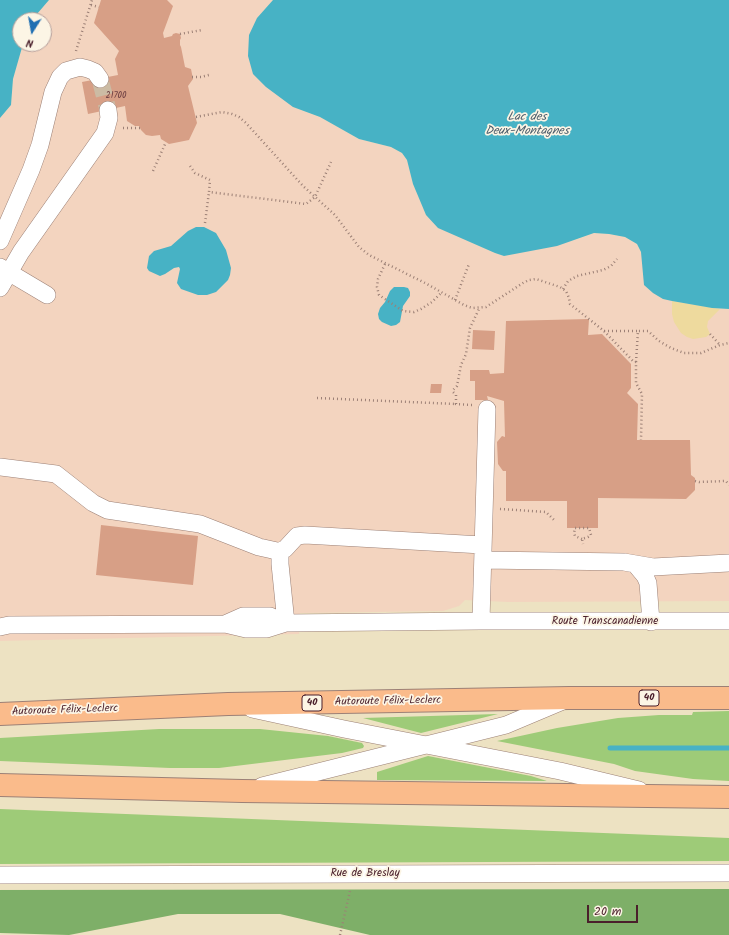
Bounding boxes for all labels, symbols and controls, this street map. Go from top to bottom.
north arrow [12,12,52,52]
text: N [25,33,35,52]
house number: 21700 [105,91,127,101]
water label: Lac des Deux-Montagnes [485,111,569,139]
street label: Route Transcanadienne [552,615,658,629]
road number: 40 [639,690,659,706]
street label: Autoroute Félix-Leclerc [335,694,441,710]
road number: 40 [302,695,322,711]
street label: Autoroute Félix-Leclerc [12,703,118,719]
street label: Rue de Breslay [330,867,400,881]
scale bar [589,897,640,923]
text: 20 m [594,902,621,921]

